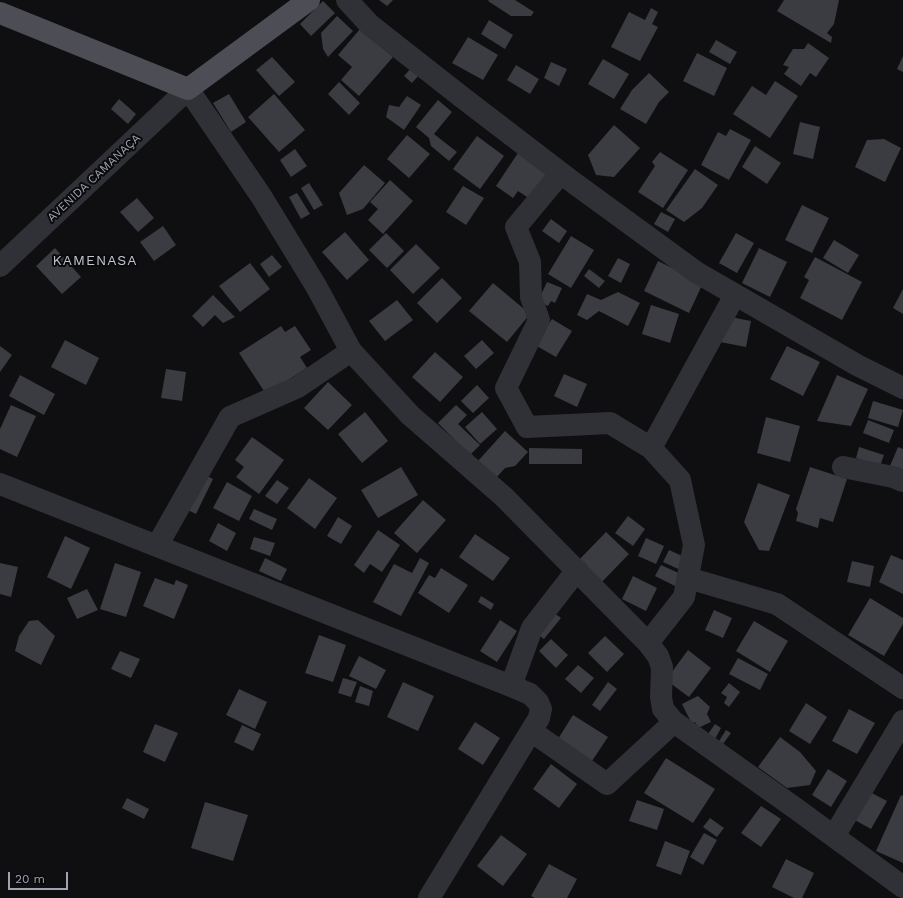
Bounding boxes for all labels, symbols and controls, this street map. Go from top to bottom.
street label: AVENIDA CAMANAÇA [44,131,144,225]
district label: KAMENASA [53,253,137,269]
scale bar [10,864,70,890]
text: 20 m [15,872,45,886]

